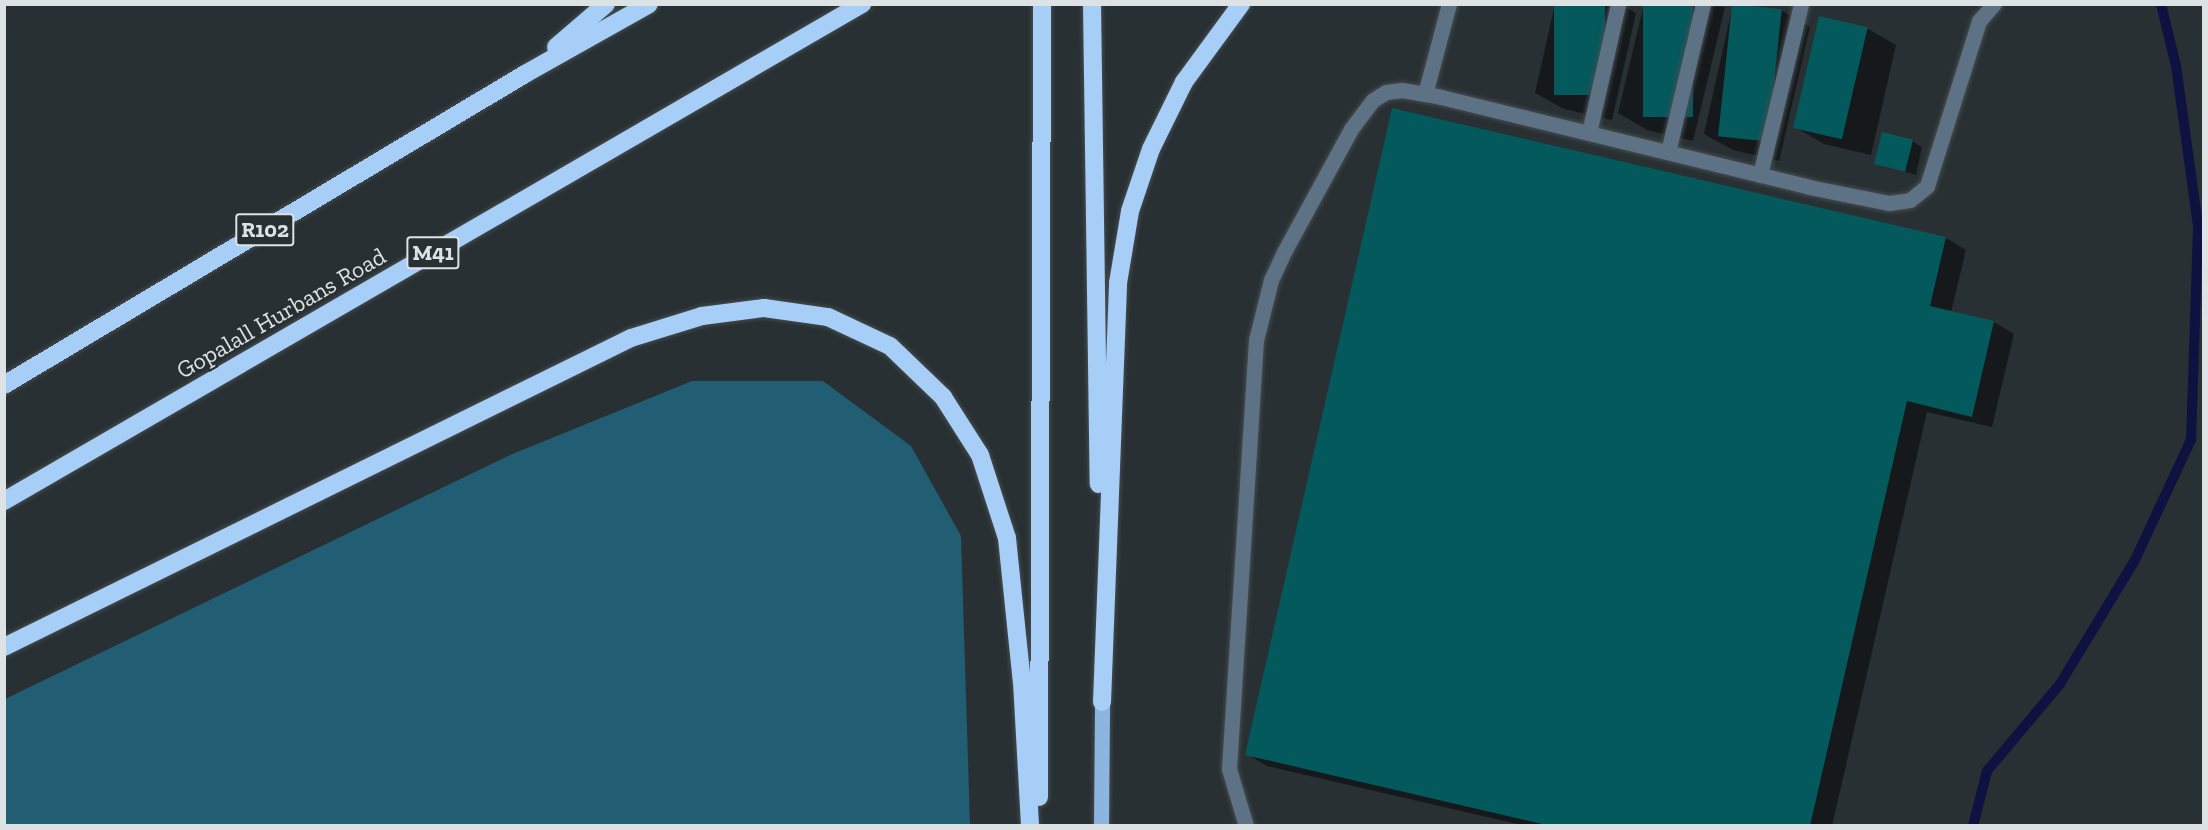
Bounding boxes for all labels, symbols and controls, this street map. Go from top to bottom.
road number: R102 [235,211,295,249]
road number: M41 [406,234,460,272]
street label: Gopalall Hurbans Road [171,241,391,385]

